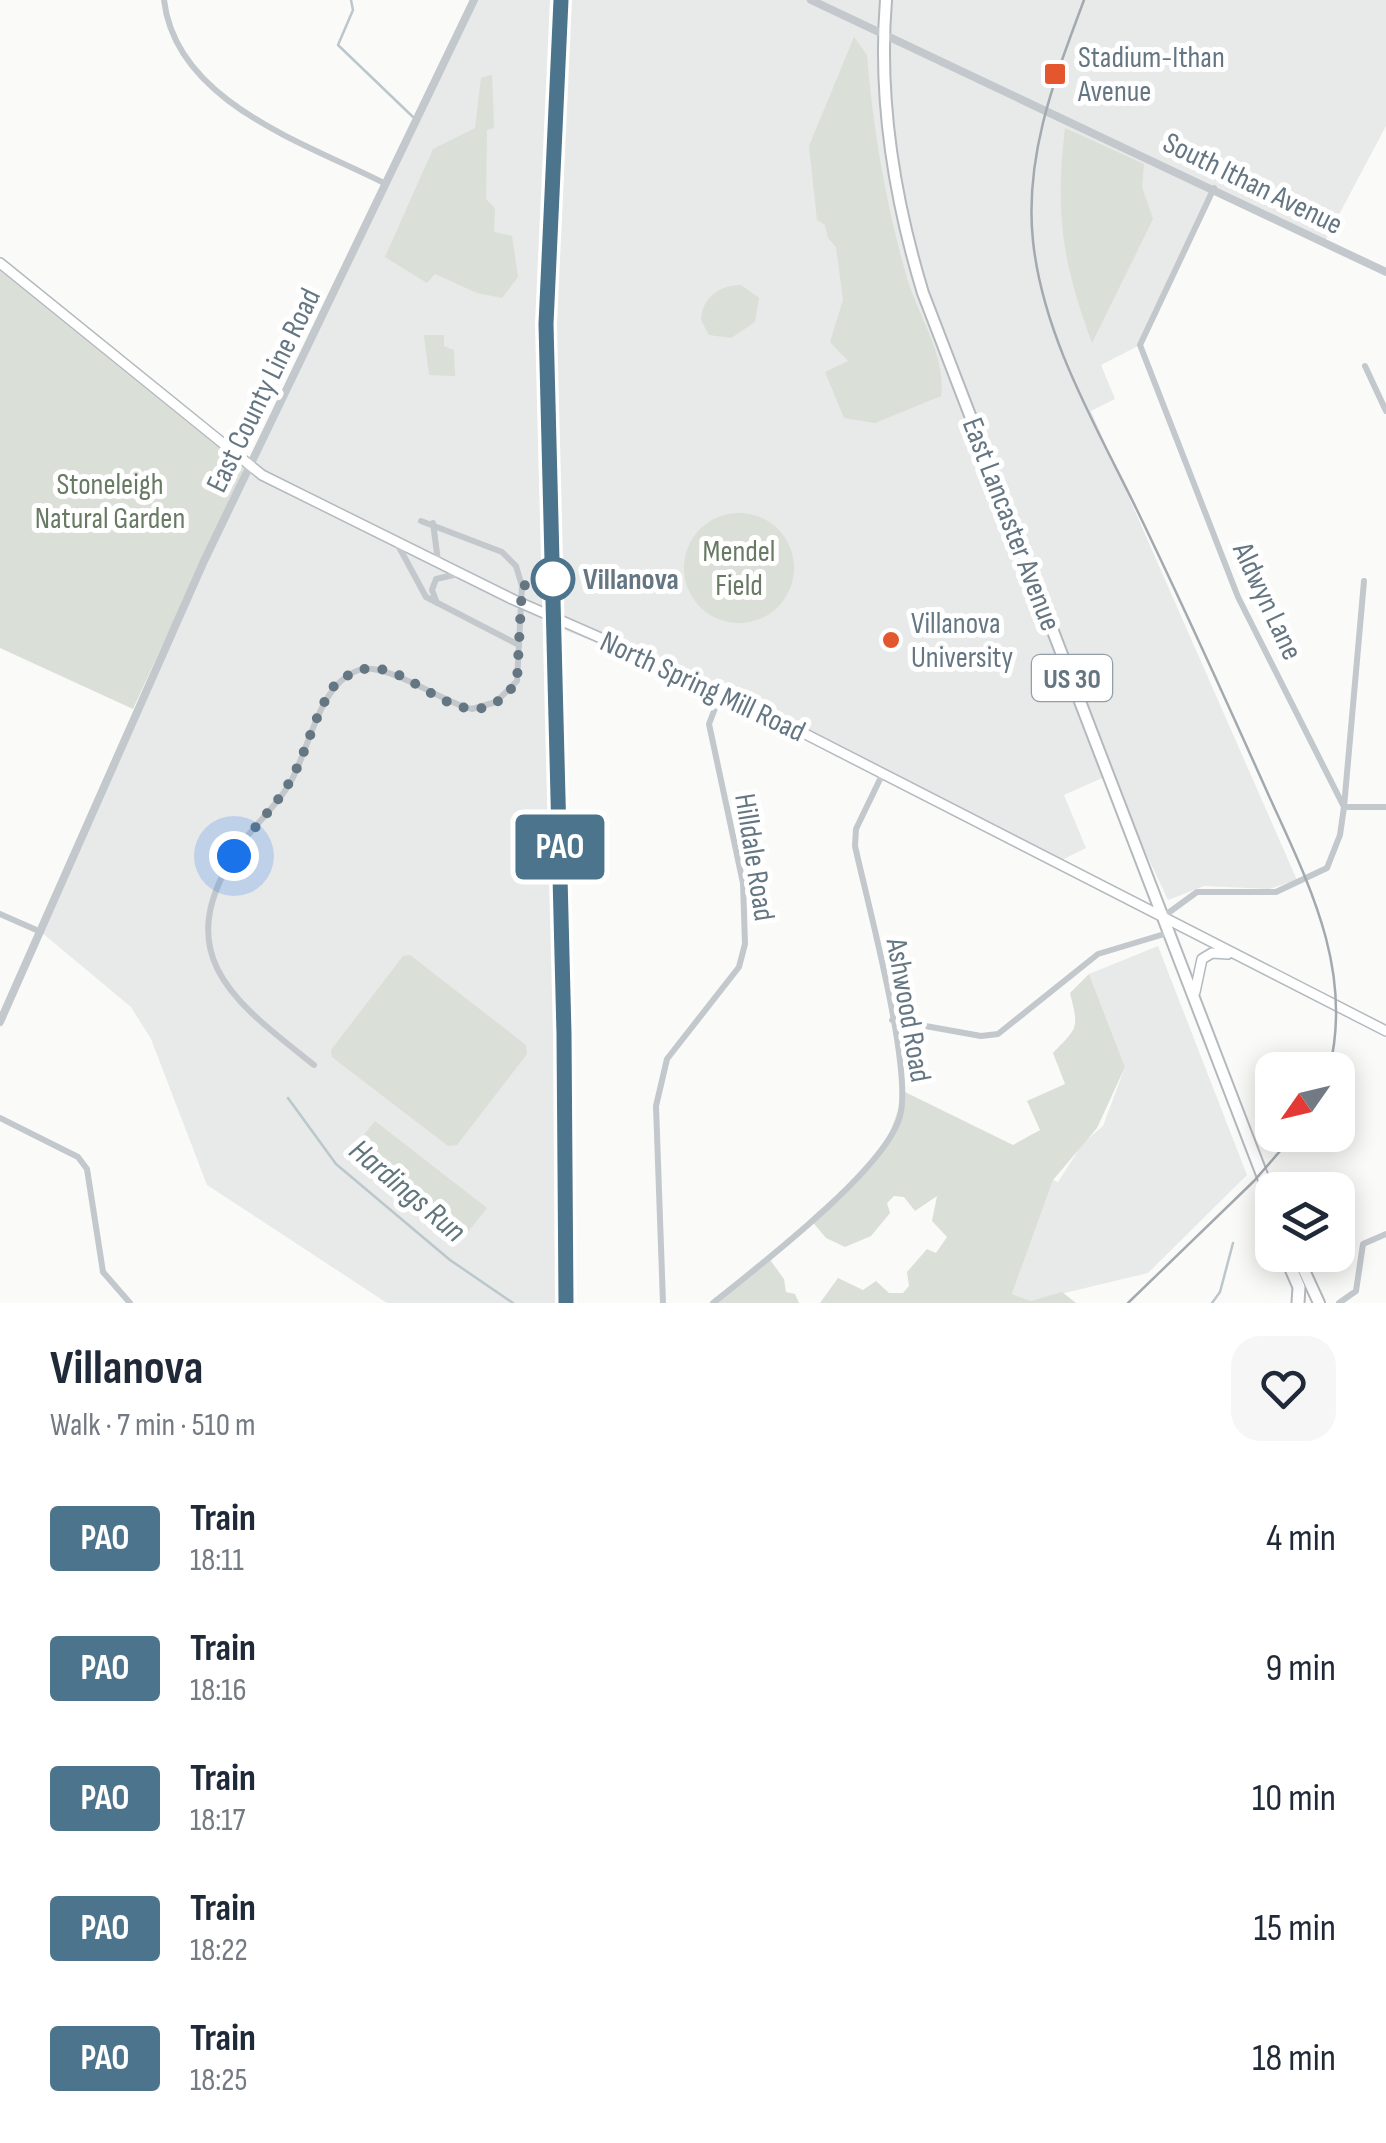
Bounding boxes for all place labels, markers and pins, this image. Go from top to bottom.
place label: Stadium-Ithan Avenue [1077,40,1225,110]
marker: Stadium-Ithan Avenue [1042,61,1068,87]
marker: Villanova [532,558,574,600]
place label: Villanova [583,562,679,598]
place label: Villanova University [911,606,1013,676]
marker: Villanova University [880,629,902,651]

